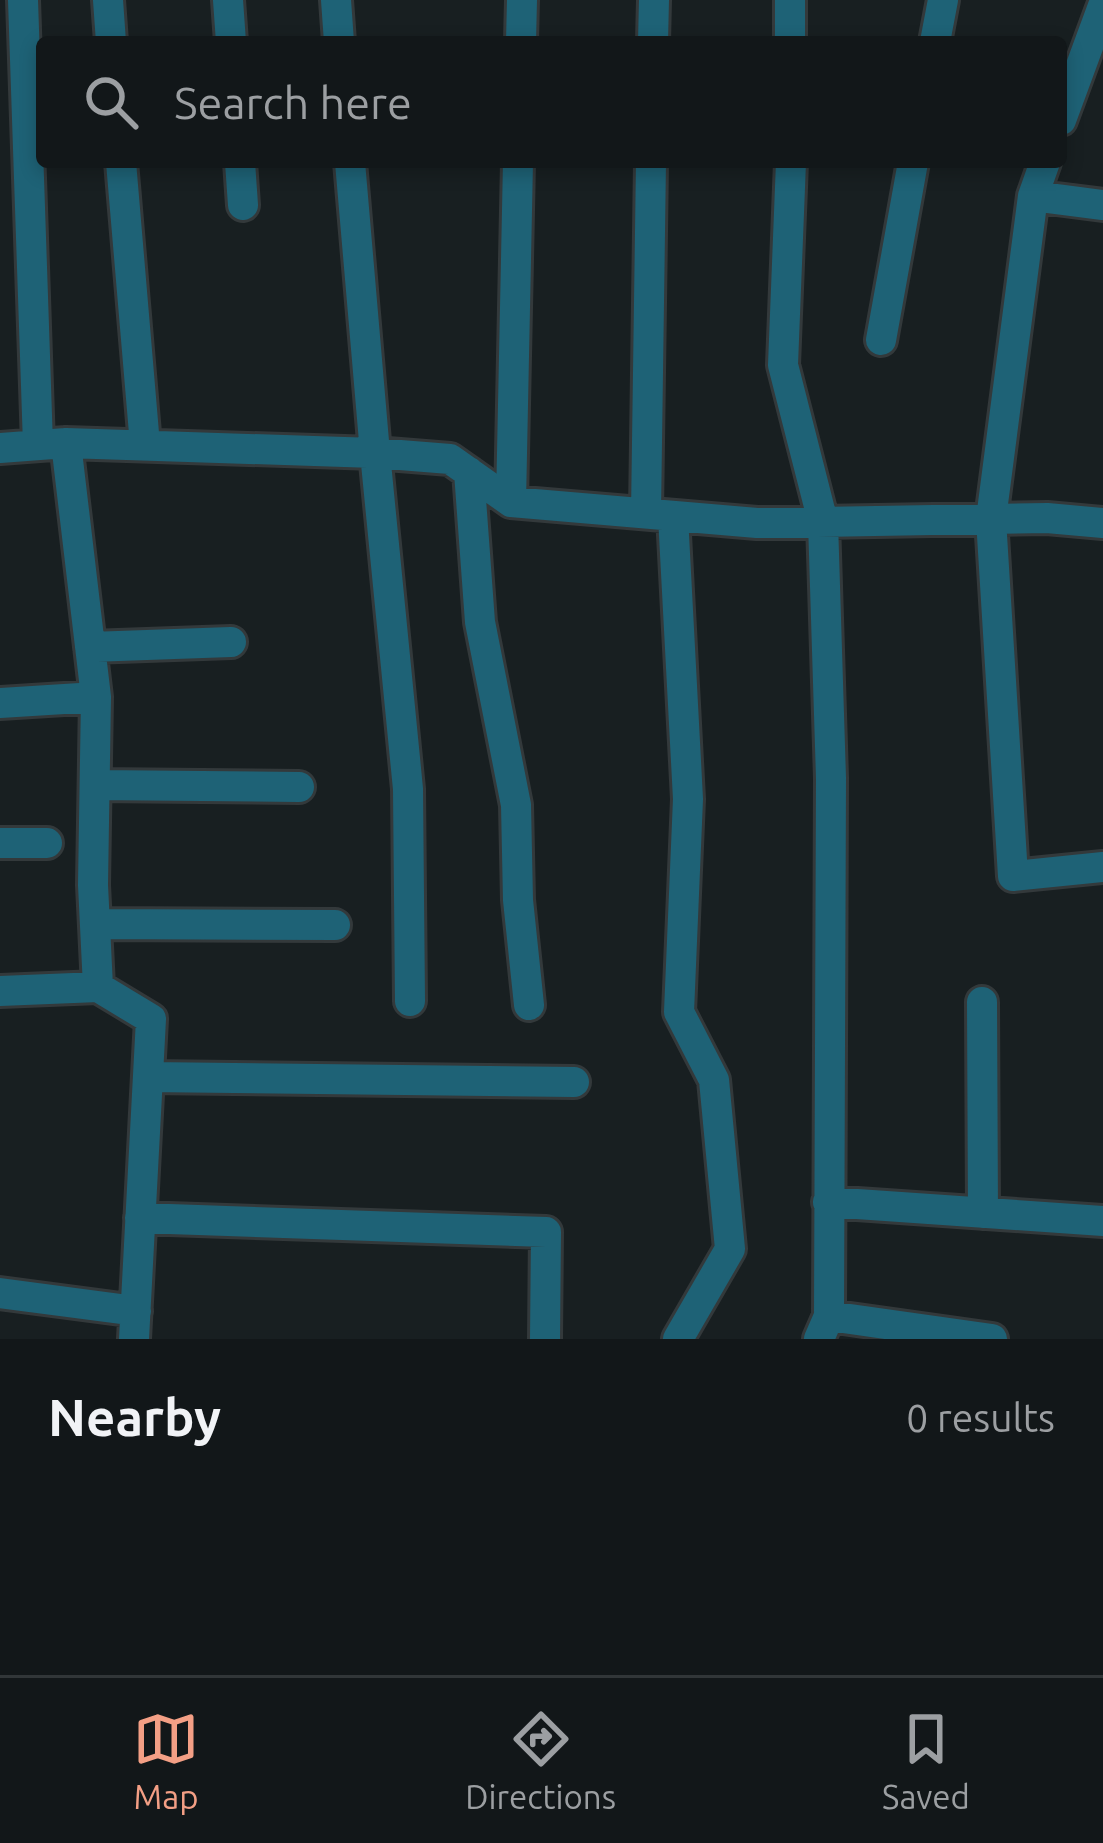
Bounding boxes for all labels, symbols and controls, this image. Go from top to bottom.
search box [36,36,1067,168]
icon: search [78,69,144,135]
text: Search here [174,77,412,128]
text: Nearby [48,1388,221,1446]
text: 0 results [906,1396,1055,1439]
tab: Map [133,1706,199,1815]
tab: Directions [465,1706,616,1815]
tab: Saved [882,1706,970,1815]

